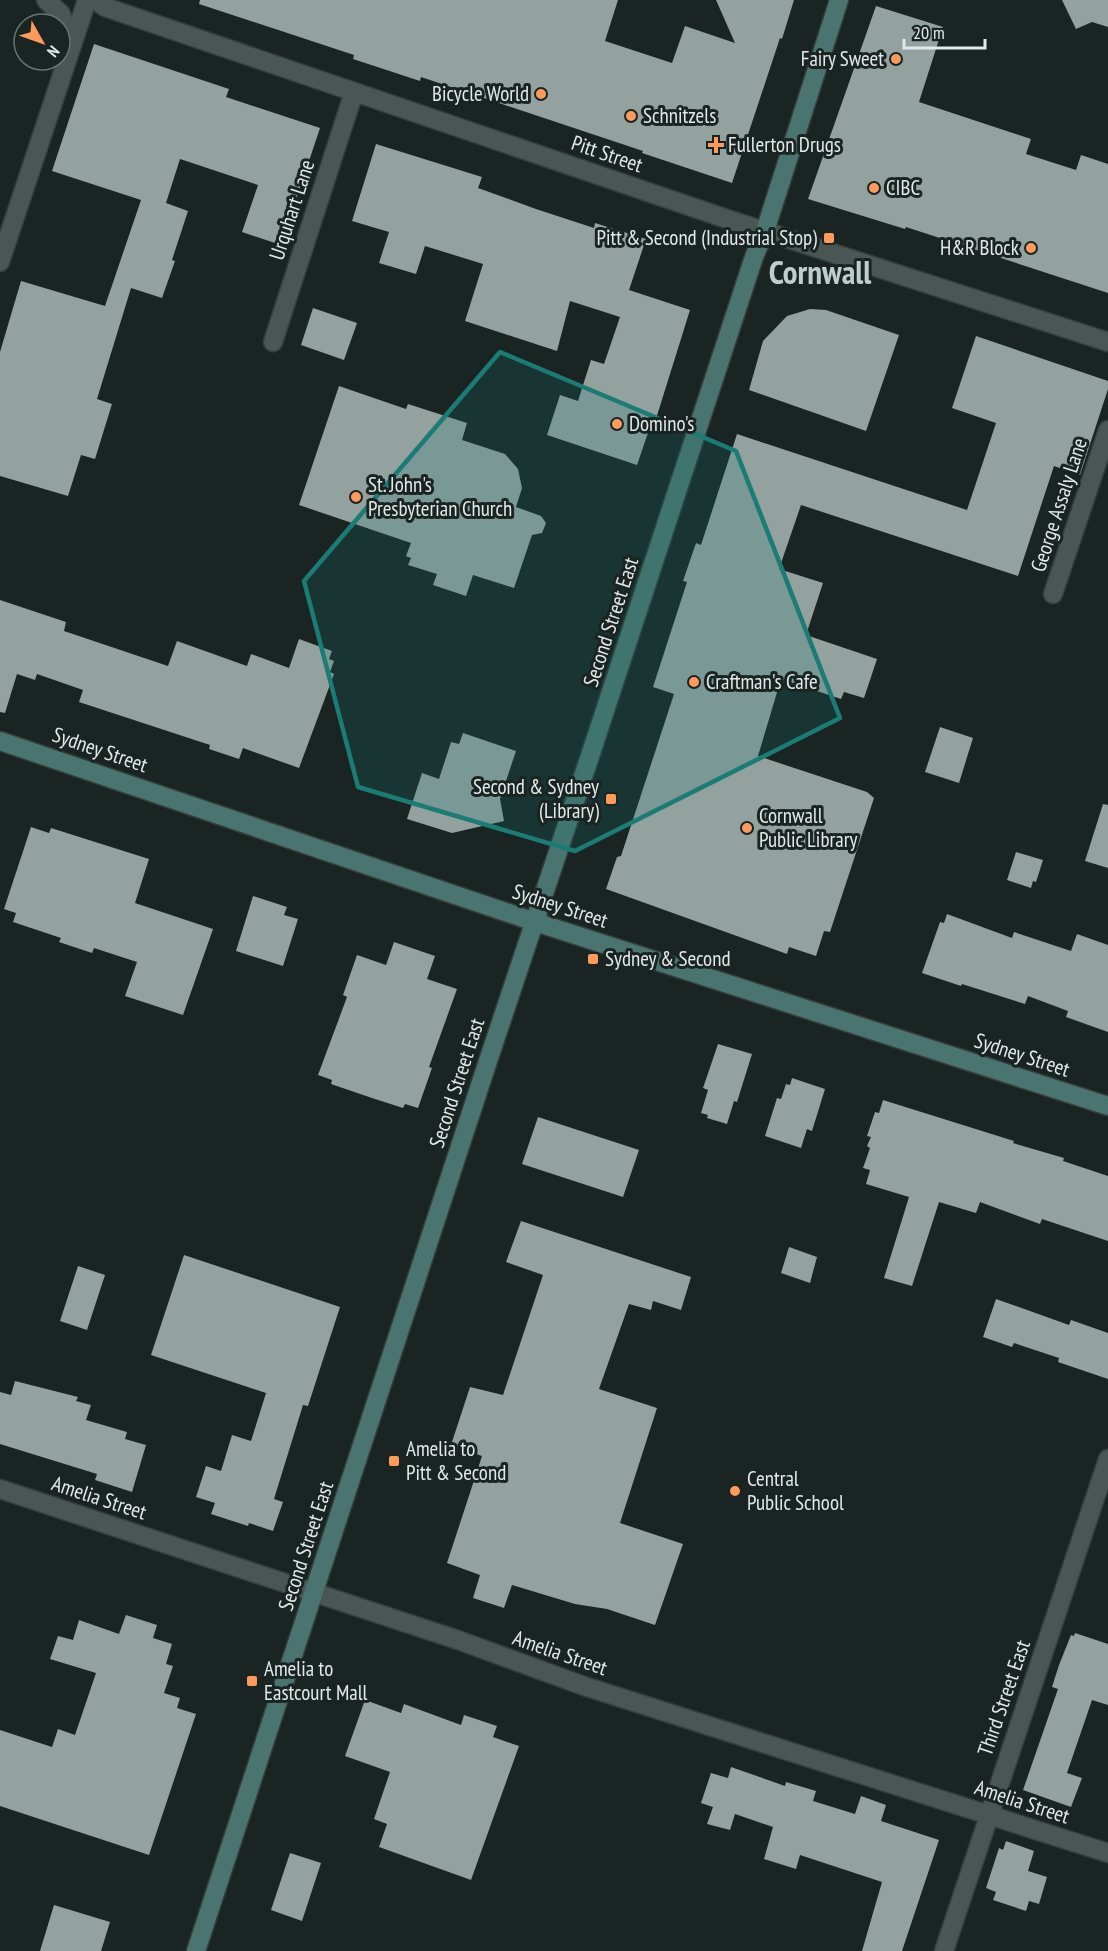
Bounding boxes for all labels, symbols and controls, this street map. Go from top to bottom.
north arrow [12,12,72,72]
scale bar [904,12,985,50]
text: 20 m [913,21,945,44]
text: N [43,42,64,61]
place label: Fairy Sweet [801,45,884,72]
marker: Fairy Sweet [889,52,903,66]
place label: Bicycle World [432,80,529,107]
marker: Bicycle World [534,87,548,101]
place label: Schnitzels [643,102,716,129]
marker: Schnitzels [624,109,638,123]
street label: Pitt Street [568,129,647,178]
place label: Fullerton Drugs [728,131,841,158]
marker: Fullerton Drugs [709,138,723,152]
street label: Urquhart Lane [263,156,320,263]
place label: CIBC [886,174,920,201]
marker: CIBC [867,181,881,195]
place label: Pitt & Second (Industrial Stop) [596,224,817,251]
marker: Pitt & Second (Industrial Stop) [822,231,836,245]
place label: H&R Block [940,234,1019,261]
marker: H&R Block [1024,241,1038,255]
district label: Cornwall [769,250,872,293]
place label: Domino's [629,410,694,437]
marker: Domino's [610,417,624,431]
street label: George Assaly Lane [1024,434,1093,575]
place label: St. John's Presbyterian Church [368,471,512,522]
marker: St. John's Presbyterian Church [349,490,363,504]
street label: Second Street East [577,553,644,690]
place label: Craftman's Cafe [706,668,818,695]
marker: Craftman's Cafe [687,675,701,689]
street label: Sydney Street [49,721,151,778]
place label: Second & Sydney (Library) [473,773,599,824]
marker: Second & Sydney (Library) [604,792,618,806]
place label: Cornwall Public Library [759,802,857,853]
marker: Cornwall Public Library [740,821,754,835]
street label: Sydney Street [509,877,611,934]
place label: Sydney & Second [605,945,730,972]
marker: Sydney & Second [586,952,600,966]
street label: Second Street East [423,1014,490,1151]
street label: Sydney Street [971,1026,1073,1083]
place label: Amelia to Pitt & Second [406,1435,506,1486]
marker: Amelia to Pitt & Second [387,1454,401,1468]
place label: Central Public School [747,1465,844,1516]
street label: Amelia Street [48,1470,150,1526]
street label: Second Street East [272,1477,339,1614]
marker: Central Public School [728,1484,742,1498]
street label: Amelia Street [509,1624,611,1681]
street label: Third Street East [971,1636,1036,1759]
place label: Amelia to Eastcourt Mall [264,1655,368,1706]
marker: Amelia to Eastcourt Mall [245,1674,259,1688]
street label: Amelia Street [971,1774,1073,1830]

